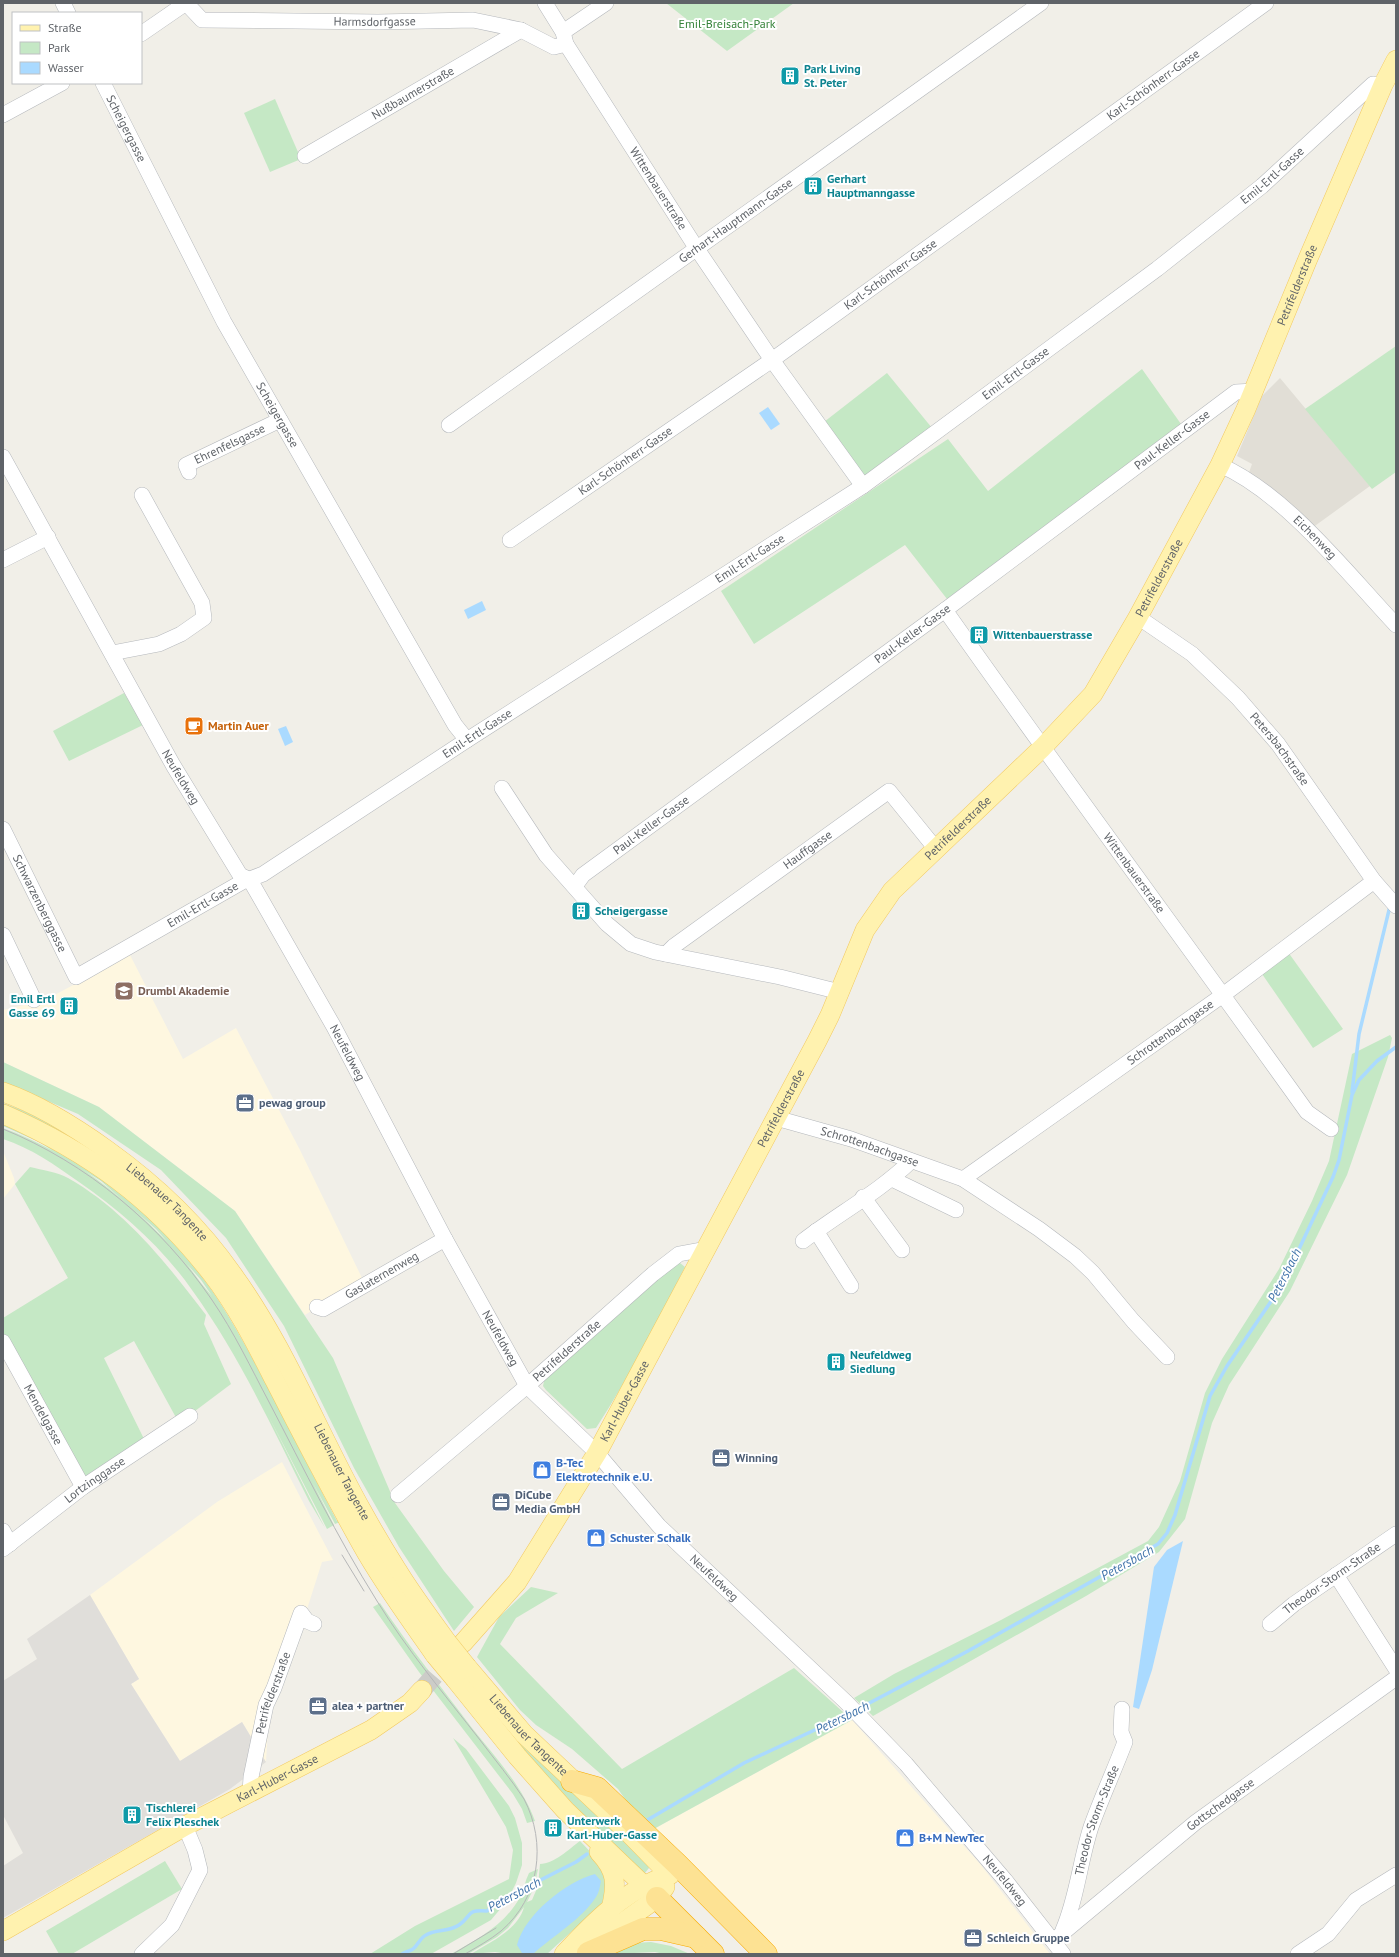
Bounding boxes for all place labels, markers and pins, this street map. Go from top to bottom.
place label: Park Living St. Peter [804,61,861,90]
building icon: Park Living St. Peter [779,65,801,87]
place label: Gerhart Hauptmanngasse [827,171,915,200]
building icon: Gerhart Hauptmanngasse [802,175,824,197]
building icon: Wittenbauerstrasse [968,624,990,646]
place label: Wittenbauerstrasse [993,627,1092,642]
cafe icon: Martin Auer [183,715,205,737]
place label: Martin Auer [208,718,269,733]
building icon: Scheigergasse [570,900,592,922]
place label: Scheigergasse [595,903,668,918]
school or university icon: Drumbl Akademie [113,980,135,1002]
place label: Drumbl Akademie [138,983,229,998]
place label: Emil Ertl Gasse 69 [9,991,55,1020]
building icon: Emil Ertl Gasse 69 [58,995,80,1017]
office icon: pewag group [234,1092,256,1114]
place label: pewag group [259,1095,326,1110]
place label: Neufeldweg Siedlung [850,1347,911,1376]
building icon: Neufeldweg Siedlung [825,1351,847,1373]
office icon: Winning [710,1447,732,1469]
place label: Winning [735,1450,778,1465]
place label: B-Tec Elektrotechnik e.U. [556,1455,652,1484]
shop icon: B-Tec Elektrotechnik e.U. [531,1459,553,1481]
place label: DiCube Media GmbH [515,1487,581,1516]
office icon: DiCube Media GmbH [490,1491,512,1513]
shop icon: Schuster Schalk [585,1527,607,1549]
place label: Schuster Schalk [610,1530,691,1545]
office icon: alea + partner [307,1695,329,1717]
place label: alea + partner [332,1698,405,1713]
place label: Tischlerei Felix Pleschek [146,1800,219,1829]
building icon: Tischlerei Felix Pleschek [121,1804,143,1826]
place label: Unterwerk Karl-Huber-Gasse [567,1813,657,1842]
building icon: Unterwerk Karl-Huber-Gasse [542,1817,564,1839]
shop icon: B+M NewTec [894,1827,916,1849]
place label: B+M NewTec [919,1830,984,1845]
office icon: Schleich Gruppe [962,1927,984,1949]
place label: Schleich Gruppe [987,1930,1070,1945]

